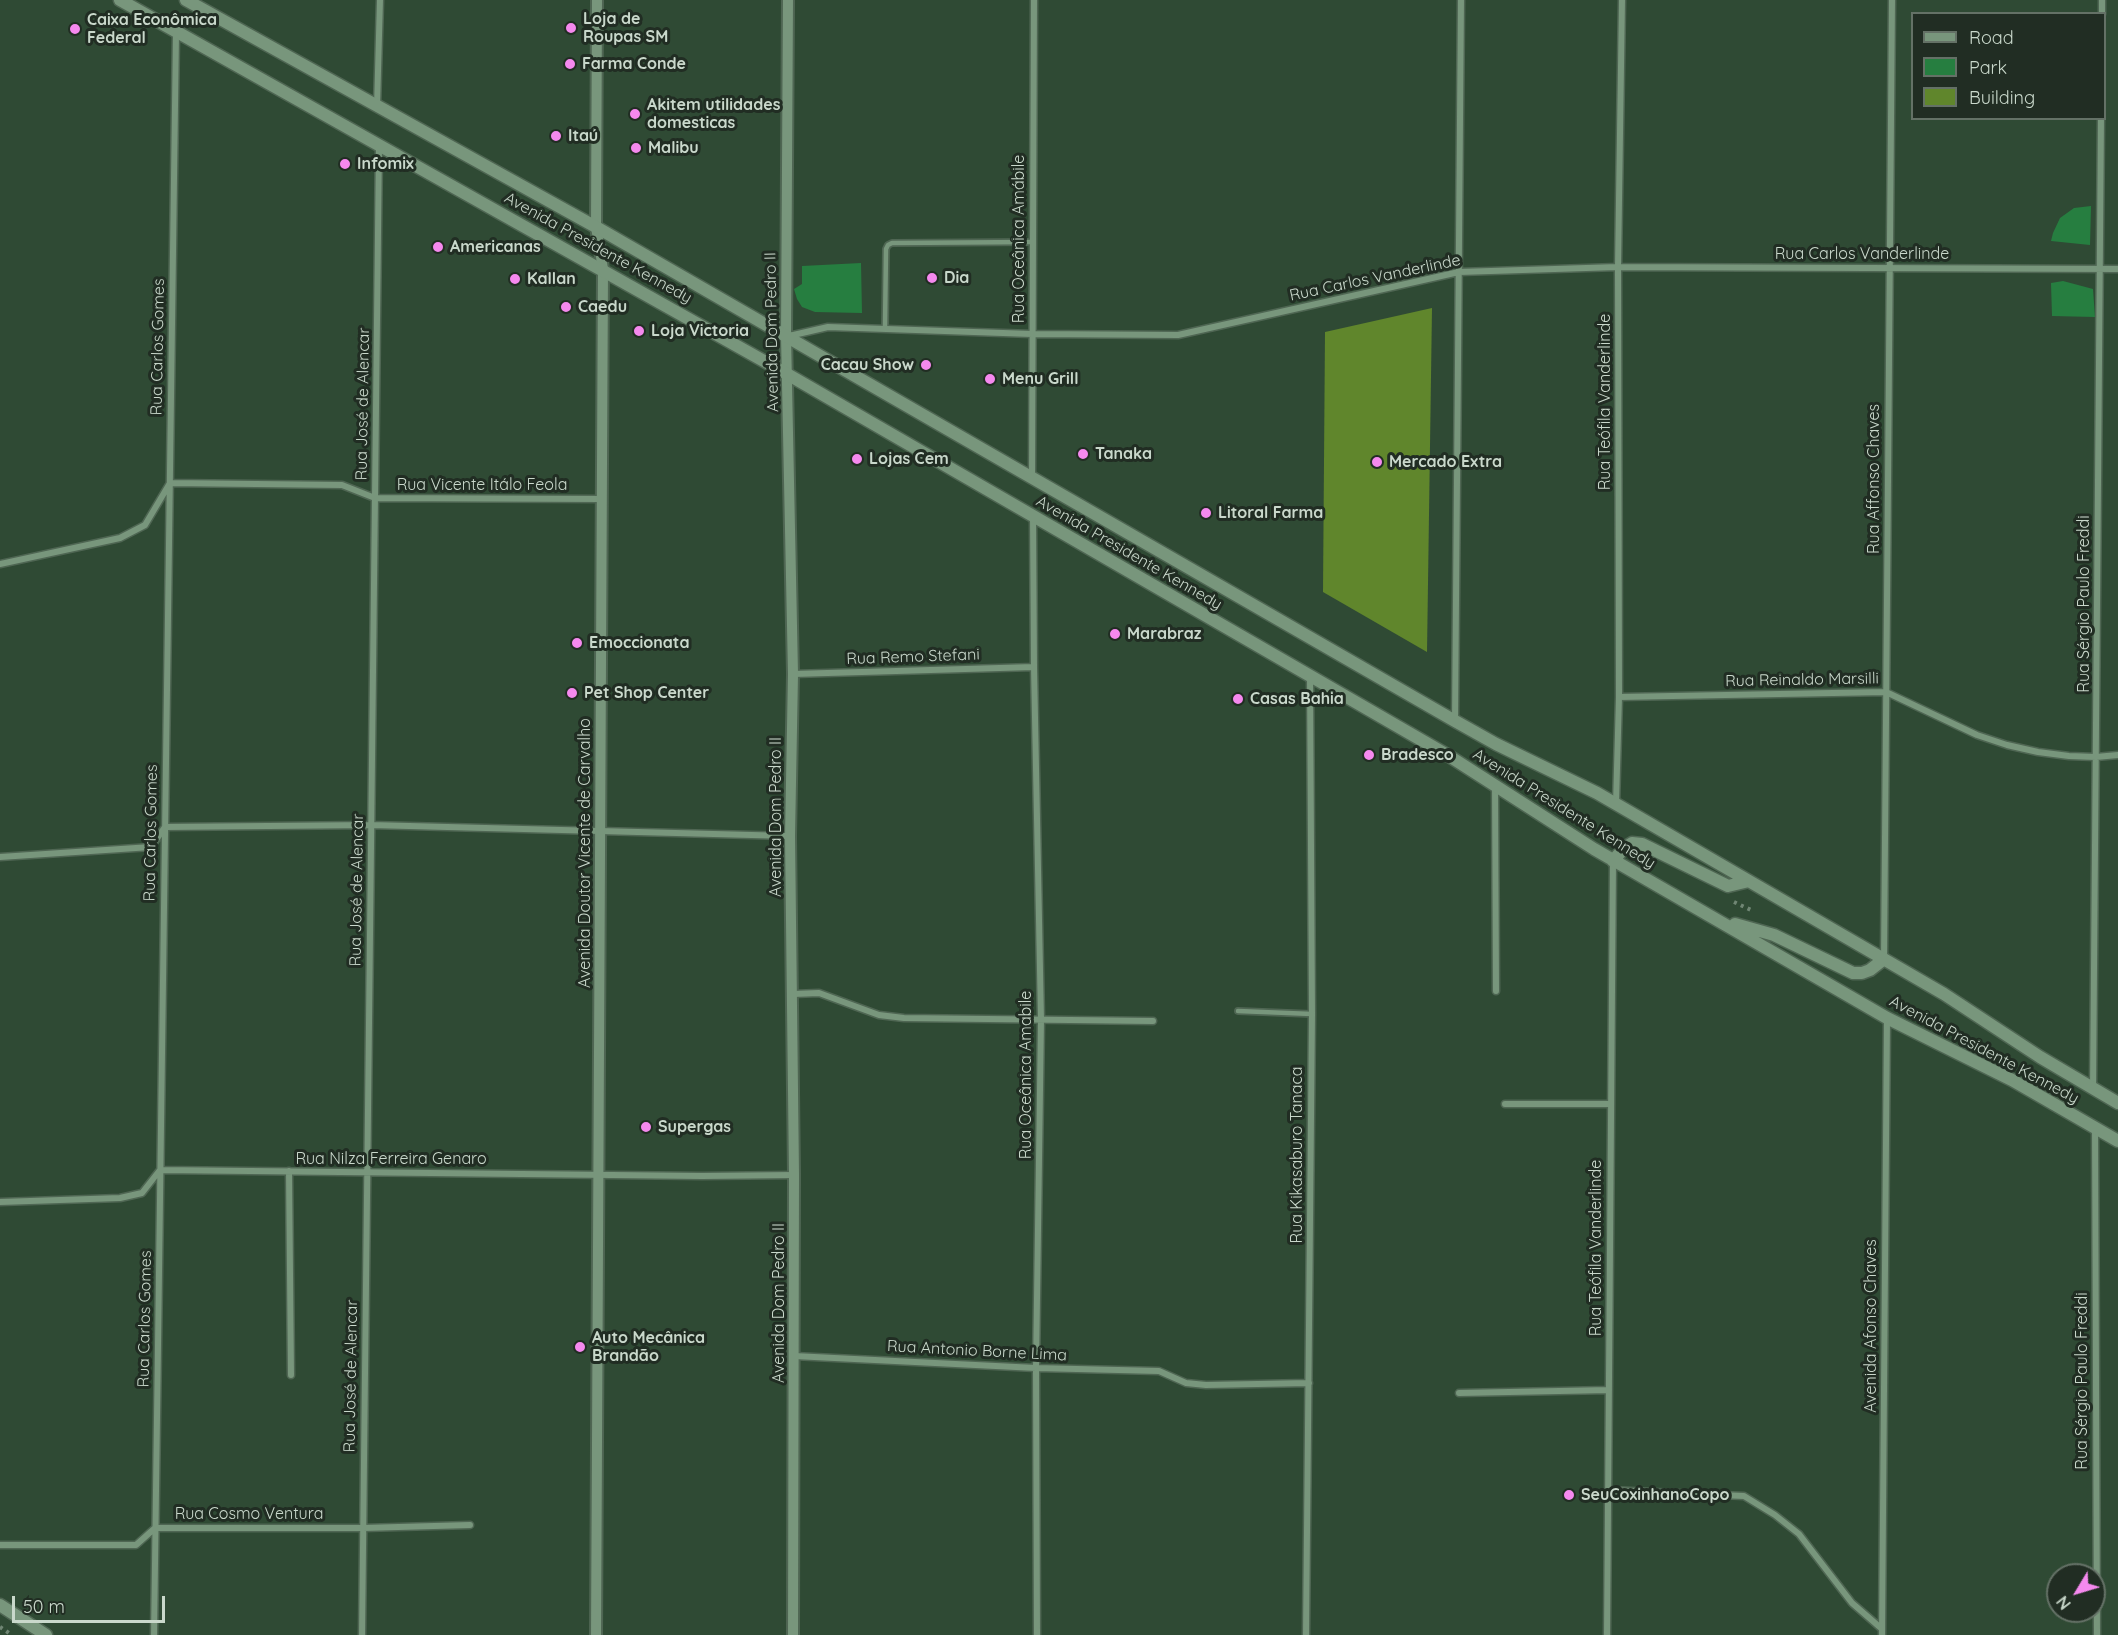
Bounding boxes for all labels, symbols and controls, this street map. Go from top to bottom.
place label: Loja de Roupas SM [583,9,668,47]
place label: Caixa Econômica Federal [87,10,217,48]
legend [1911,12,2106,120]
marker: Loja de Roupas SM [564,21,578,35]
marker: Caixa Econômica Federal [68,22,82,36]
text: Road [1969,26,2014,49]
place label: Farma Conde [582,54,686,74]
text: Park [1969,56,2007,79]
marker: Farma Conde [563,57,577,71]
text: Building [1969,86,2035,109]
place label: Akitem utilidades domesticas [647,95,780,133]
marker: Akitem utilidades domesticas [628,107,642,121]
place label: Itaú [568,126,598,146]
marker: Itaú [549,129,563,143]
place label: Malibu [648,138,699,158]
marker: Malibu [629,141,643,155]
place label: Infomix [357,154,414,174]
street label: Rua Oceânica Amábile [1009,155,1029,323]
marker: Infomix [338,157,352,171]
street label: Avenida Presidente Kennedy [501,188,695,308]
place label: Americanas [450,237,541,257]
marker: Americanas [431,240,445,254]
street label: Rua Carlos Vanderlinde [1775,244,1949,264]
street label: Rua Carlos Vanderlinde [1288,250,1462,306]
street label: Avenida Dom Pedro II [761,252,783,412]
place label: Dia [944,268,969,288]
place label: Kallan [527,269,576,289]
marker: Dia [925,271,939,285]
marker: Kallan [508,272,522,286]
street label: Rua Carlos Gomes [147,278,169,416]
place label: Caedu [578,297,627,317]
marker: Caedu [559,300,573,314]
street label: Rua Teófila Vanderlinde [1595,314,1615,490]
place label: Loja Victoria [651,321,749,341]
marker: Loja Victoria [632,324,646,338]
street label: Rua José de Alencar [352,327,374,481]
place label: Cacau Show [821,355,914,375]
marker: Cacau Show [919,358,933,372]
place label: Menu Grill [1002,369,1078,389]
marker: Menu Grill [983,372,997,386]
street label: Rua Affonso Chaves [1864,404,1884,554]
place label: Tanaka [1095,444,1152,464]
marker: Tanaka [1076,447,1090,461]
place label: Lojas Cem [869,449,949,469]
marker: Lojas Cem [850,452,864,466]
place label: Mercado Extra [1389,452,1502,472]
marker: Mercado Extra [1370,455,1384,469]
street label: Rua Vicente Itálo Feola [397,475,567,495]
street label: Avenida Presidente Kennedy [1033,492,1225,614]
place label: Litoral Farma [1218,503,1323,523]
marker: Litoral Farma [1199,506,1213,520]
street label: Rua Sérgio Paulo Freddi [2074,515,2094,693]
place label: Marabraz [1127,624,1202,644]
marker: Marabraz [1108,627,1122,641]
place label: Emoccionata [589,633,689,653]
marker: Emoccionata [570,636,584,650]
street label: Rua Remo Stefani [846,645,980,669]
street label: Rua Reinaldo Marsilli [1725,669,1879,691]
place label: Pet Shop Center [584,683,709,703]
marker: Pet Shop Center [565,686,579,700]
place label: Casas Bahia [1250,689,1344,709]
marker: Casas Bahia [1231,692,1245,706]
street label: Avenida Doutor Vicente de Carvalho [575,718,595,988]
street label: Avenida Dom Pedro II [766,737,786,897]
place label: Bradesco [1381,745,1454,765]
street label: Avenida Presidente Kennedy [1469,745,1659,873]
marker: Bradesco [1362,748,1376,762]
street label: Rua Carlos Gomes [140,764,162,902]
street label: Rua José de Alencar [346,813,368,967]
street label: Rua Oceânica Amabile [1016,991,1036,1159]
street label: Avenida Presidente Kennedy [1886,992,2082,1108]
street label: Rua Kikasaburo Tanaca [1287,1067,1307,1243]
place label: Supergas [658,1117,731,1137]
marker: Supergas [639,1120,653,1134]
street label: Rua Nilza Ferreira Genaro [295,1149,487,1169]
street label: Rua Teófila Vanderlinde [1586,1160,1606,1336]
street label: Avenida Dom Pedro II [769,1223,789,1383]
street label: Avenida Afonso Chaves [1861,1239,1881,1413]
street label: Rua Carlos Gomes [134,1250,156,1388]
street label: Rua Sérgio Paulo Freddi [2072,1292,2092,1470]
street label: Rua José de Alencar [340,1299,362,1453]
place label: Auto Mecânica Brandão [592,1328,705,1366]
street label: Rua Antonio Borne Lima [887,1337,1067,1365]
marker: Auto Mecânica Brandão [573,1340,587,1354]
place label: SeuCoxinhanoCopo [1581,1485,1729,1505]
marker: SeuCoxinhanoCopo [1562,1488,1576,1502]
street label: Rua Cosmo Ventura [175,1504,323,1524]
north arrow [2046,1563,2106,1623]
scale bar [15,1584,168,1622]
text: N [2052,1592,2075,1614]
text: 50 m [23,1595,65,1618]

